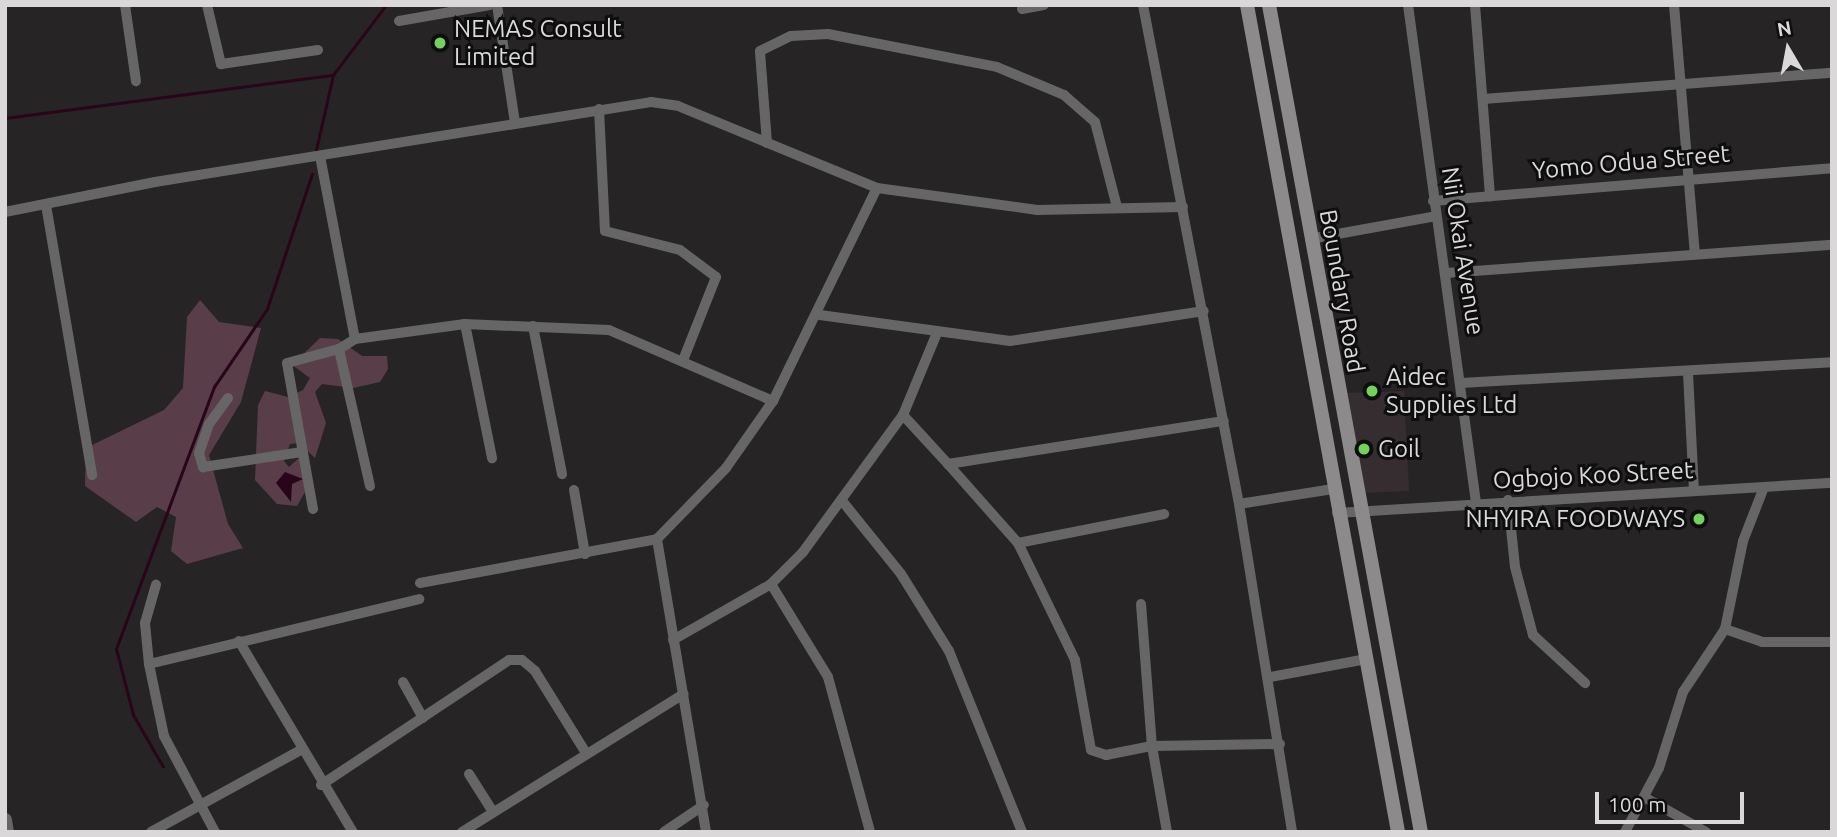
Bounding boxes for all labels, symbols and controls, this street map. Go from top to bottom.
north arrow [1753,14,1823,84]
place label: NEMAS Consult Limited [454,15,622,71]
text: N [1775,16,1793,40]
marker: NEMAS Consult Limited [432,35,448,51]
street label: Yomo Odua Street [1531,139,1731,185]
street label: Nii Okai Avenue [1436,165,1490,337]
street label: Boundary Road [1313,207,1371,375]
place label: Aidec Supplies Ltd [1386,363,1517,419]
marker: Aidec Supplies Ltd [1364,383,1380,399]
place label: Goil [1378,435,1420,463]
marker: Goil [1356,441,1372,457]
street label: Ogbojo Koo Street [1492,455,1694,495]
place label: NHYIRA FOODWAYS [1466,505,1685,533]
marker: NHYIRA FOODWAYS [1691,511,1707,527]
scale bar [1599,778,1748,822]
text: 100 m [1608,792,1666,816]

